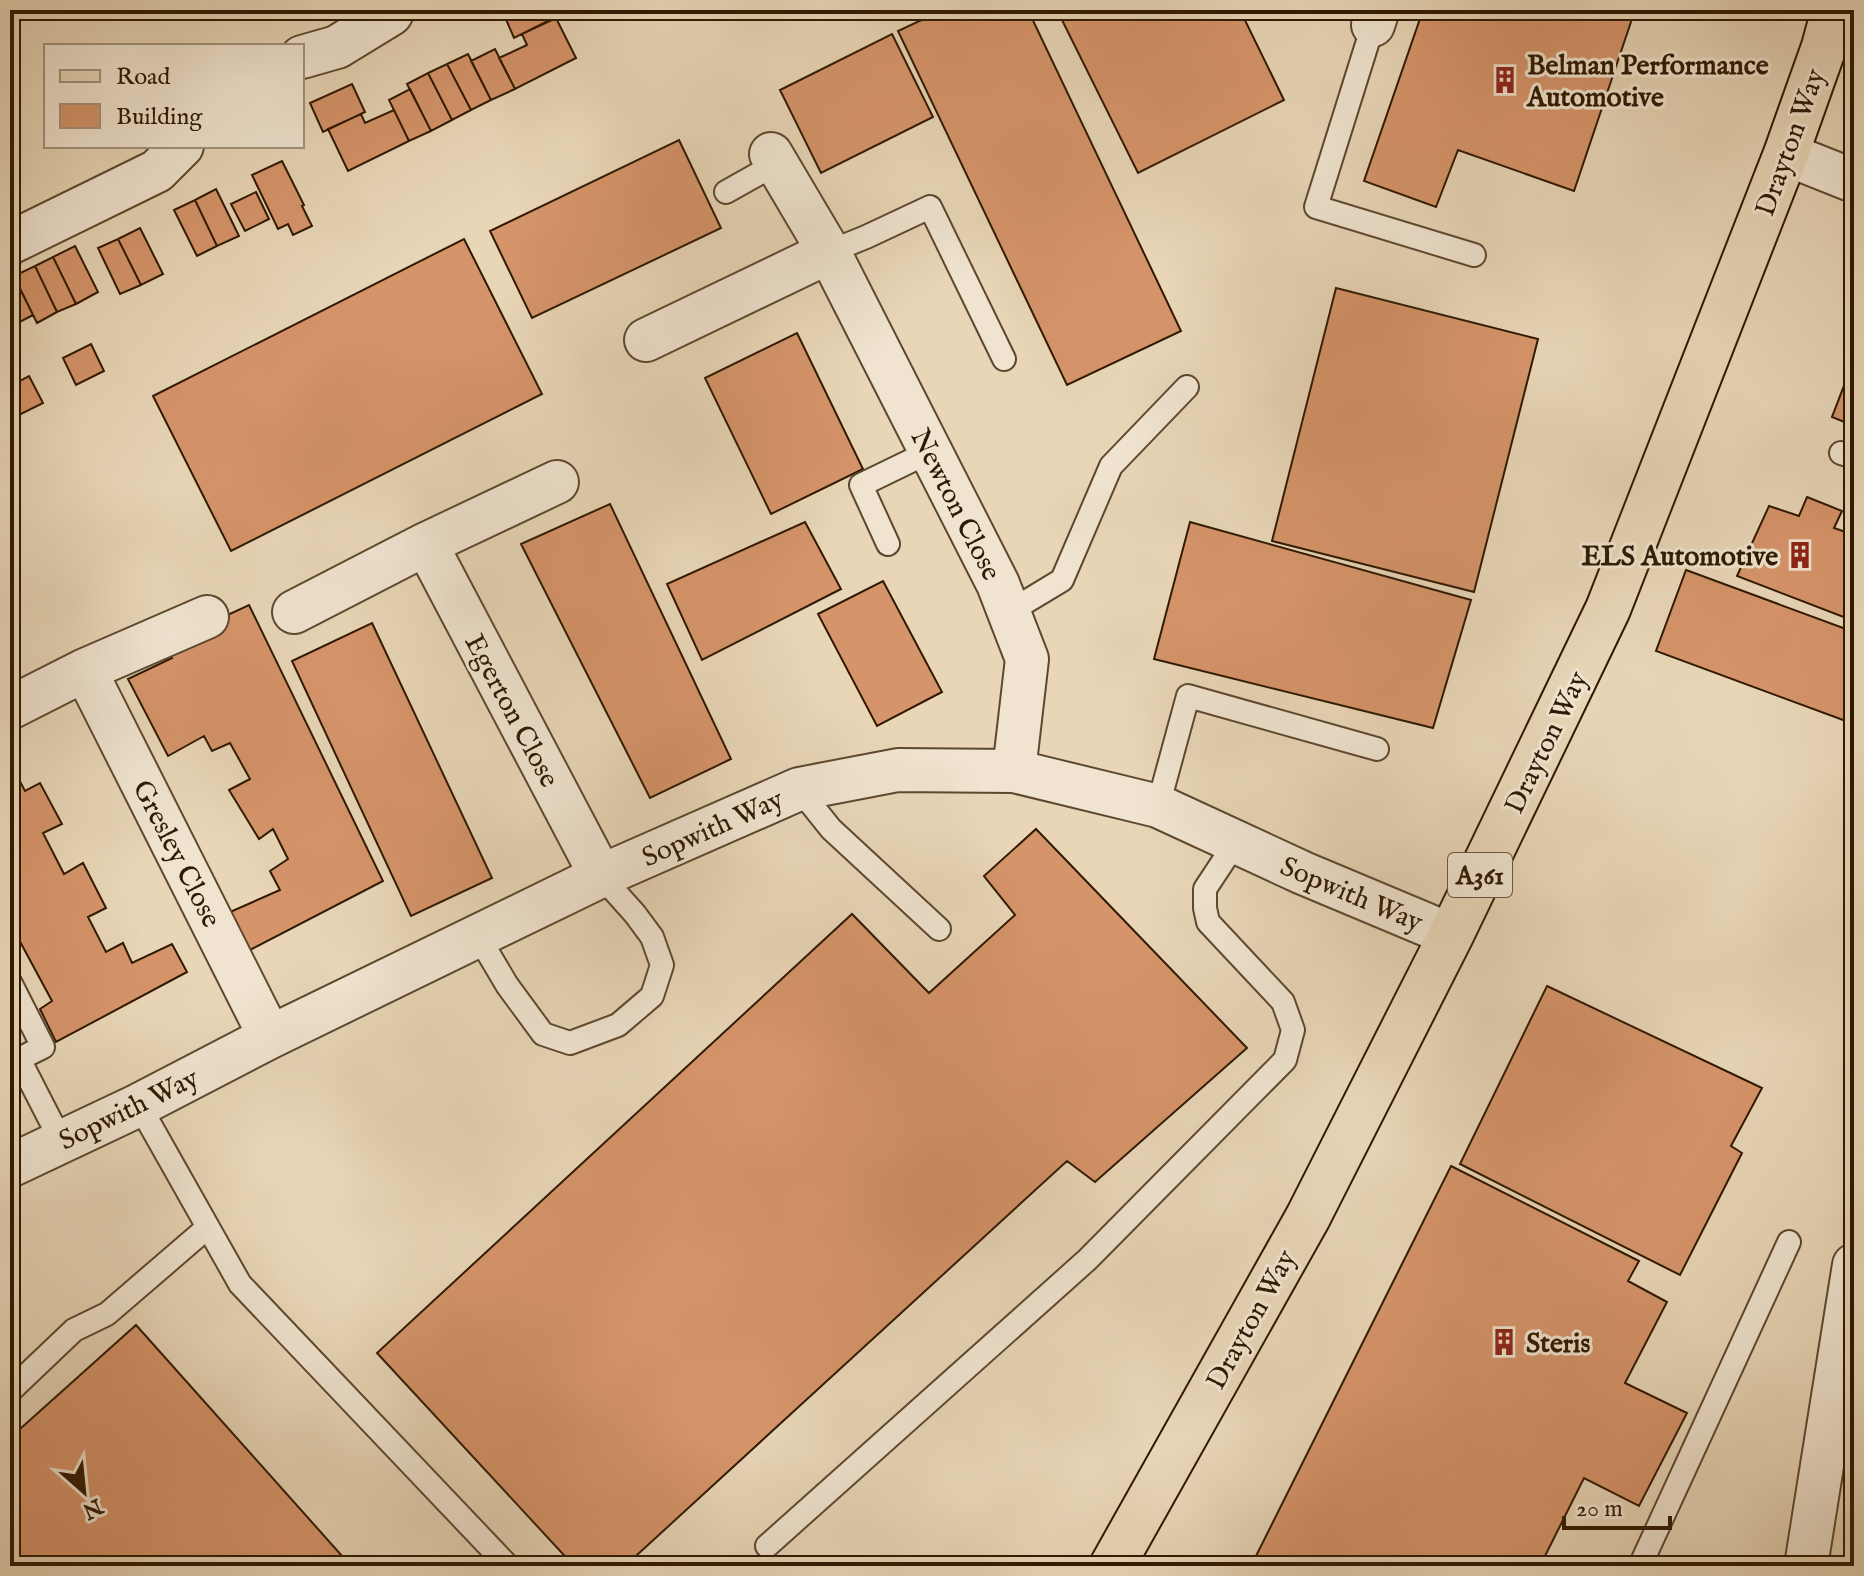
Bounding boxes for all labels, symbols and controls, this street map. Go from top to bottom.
legend [44,44,304,148]
place label: Belman Performance Automotive [1526,49,1769,116]
text: Road [116,62,170,93]
street label: Drayton Way [1748,64,1834,221]
building icon: Belman Performance Automotive [1490,65,1520,95]
text: Building [116,102,203,133]
street label: Newton Close [902,423,1008,587]
place label: ELS Automotive [1581,540,1778,575]
building icon: ELS Automotive [1785,540,1815,570]
street label: Egerton Close [456,629,566,794]
street label: Drayton Way [1498,666,1597,820]
street label: Gresley Close [124,775,228,934]
street label: Sopwith Way [637,782,789,876]
street label: Sopwith Way [1275,850,1428,941]
road number: A361 [1448,853,1512,897]
street label: Sopwith Way [53,1061,205,1159]
street label: Drayton Way [1199,1244,1305,1396]
building icon: Steris [1489,1327,1519,1357]
place label: Steris [1526,1327,1591,1362]
north arrow [44,1452,124,1532]
scale bar [1564,1480,1670,1530]
text: N [77,1491,108,1525]
text: 20 m [1576,1494,1623,1525]

